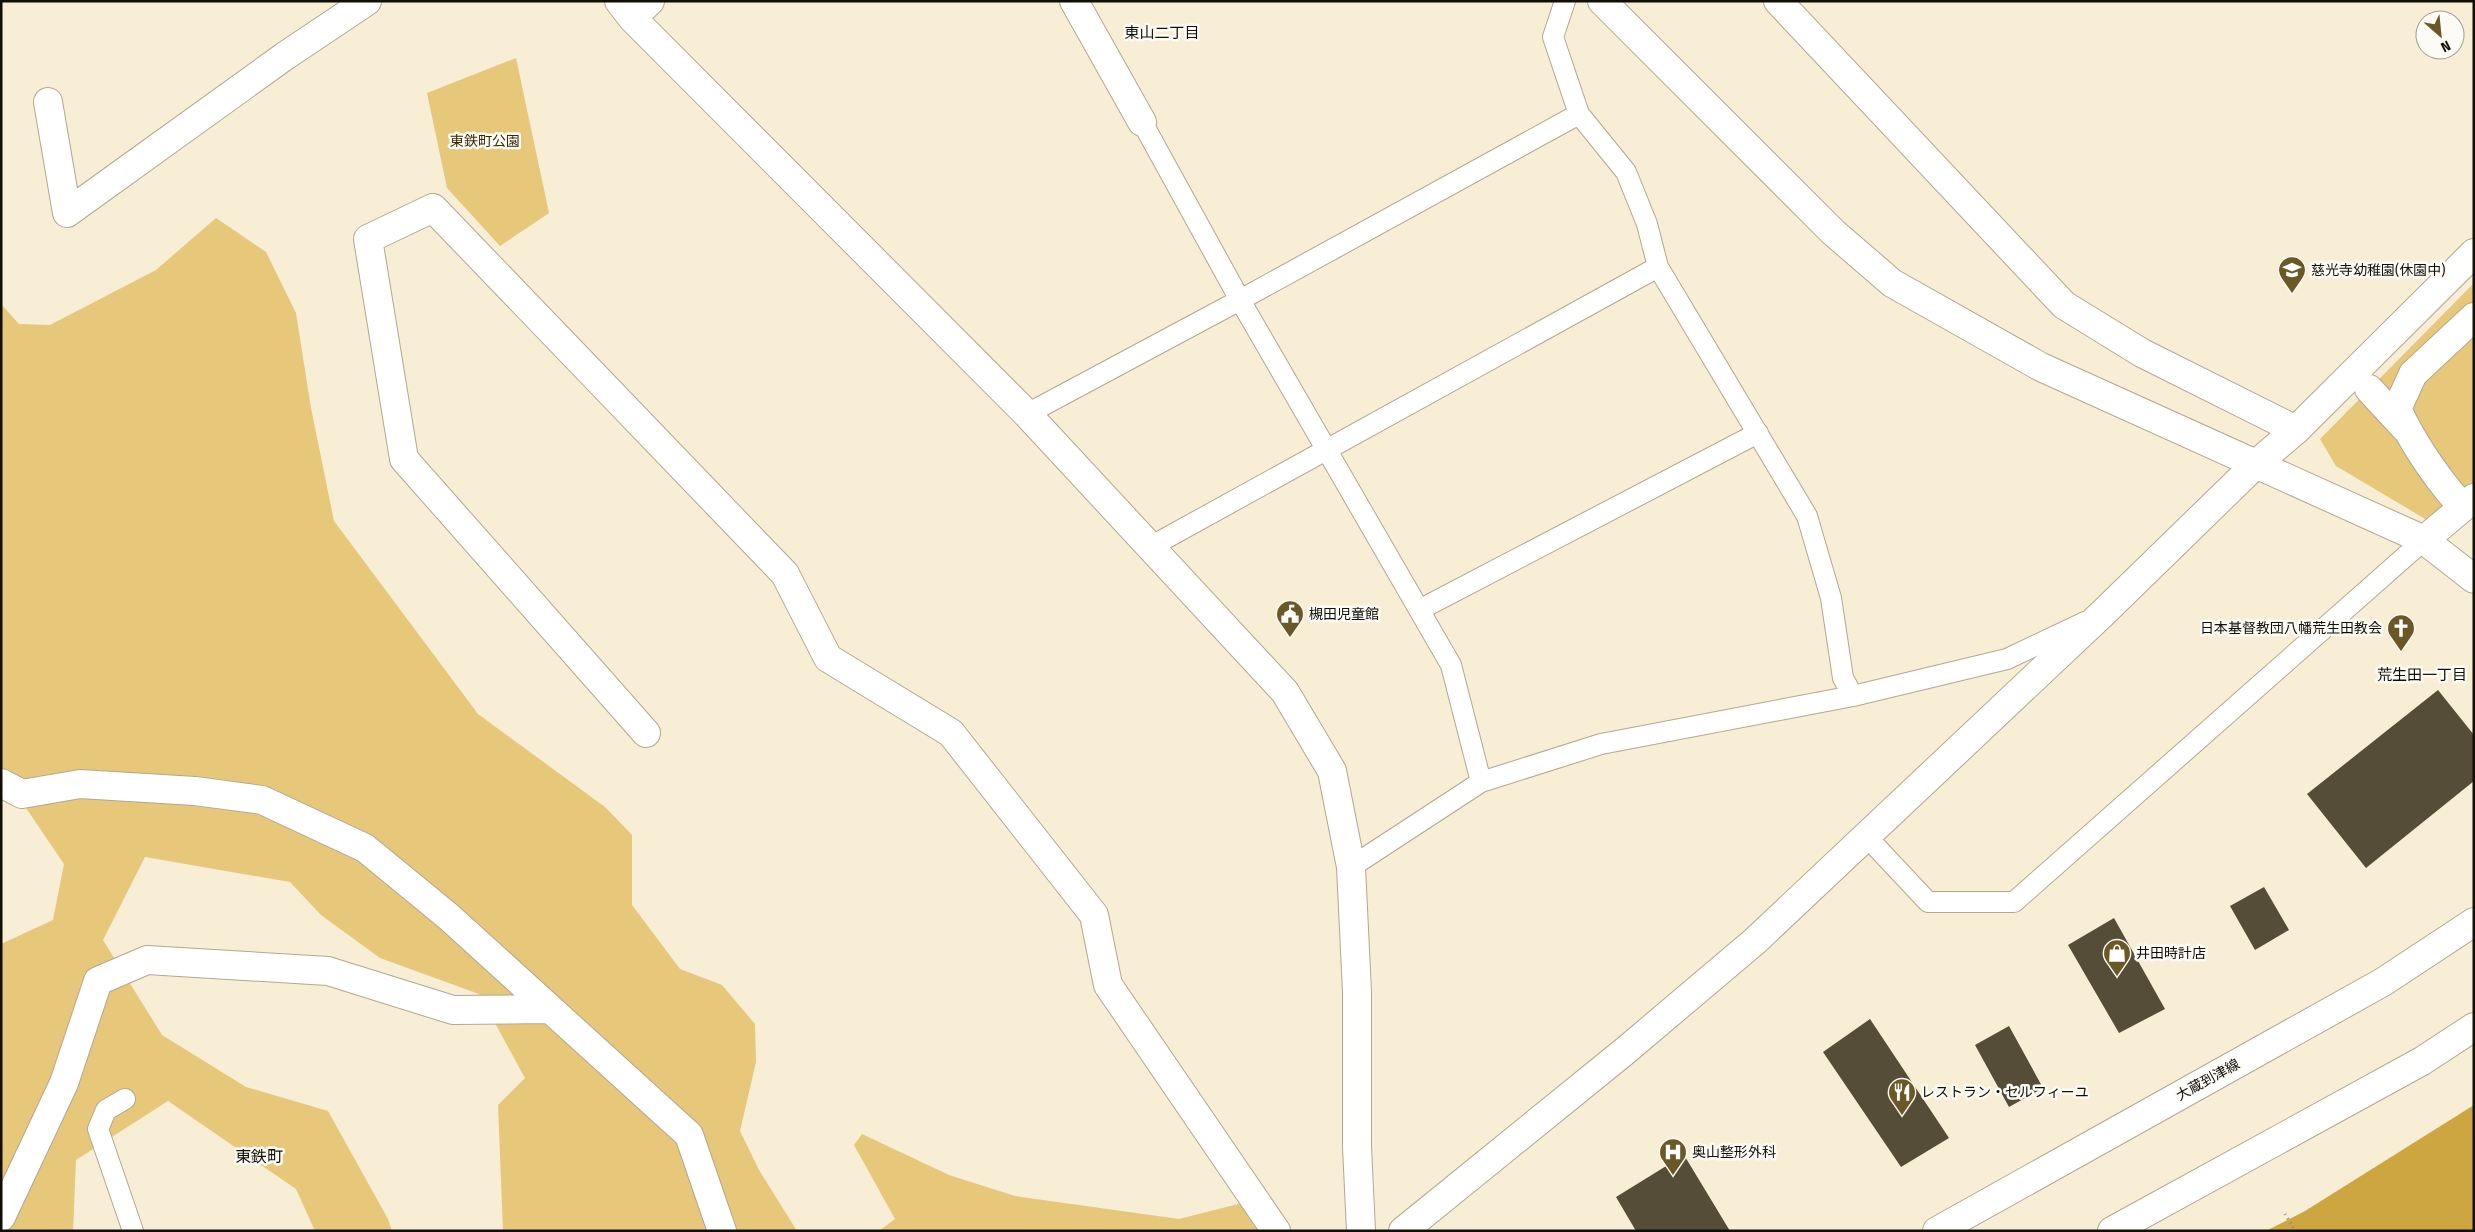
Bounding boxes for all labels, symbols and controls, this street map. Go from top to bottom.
north arrow [2415,10,2465,60]
district label: 東山二丁目 [1124,24,1200,42]
text: N [2438,37,2453,56]
park label: 東鉄町公園 [450,133,520,150]
school or university icon: 慈光寺幼稚園(休園中) [2277,255,2307,294]
place label: 慈光寺幼稚園(休園中) [2311,262,2445,279]
public building icon: 槻田児童館 [1275,599,1305,638]
place label: 槻田児童館 [1309,606,1379,623]
church icon: 日本基督教団八幡荒生田教会 [2386,613,2416,652]
place label: 日本基督教団八幡荒生田教会 [2200,620,2382,637]
district label: 荒生田一丁目 [2377,666,2467,684]
shop icon: 井田時計店 [2102,938,2132,977]
place label: 井田時計店 [2136,945,2206,962]
street label: 大蔵到津線 [2173,1056,2243,1104]
restaurant icon: レストラン・セルフィーユ [1887,1077,1917,1116]
place label: レストラン・セルフィーユ [1921,1084,2089,1101]
hospital icon: 奥山整形外科 [1658,1137,1688,1176]
place label: 奥山整形外科 [1692,1144,1776,1161]
district label: 東鉄町 [235,1147,283,1166]

